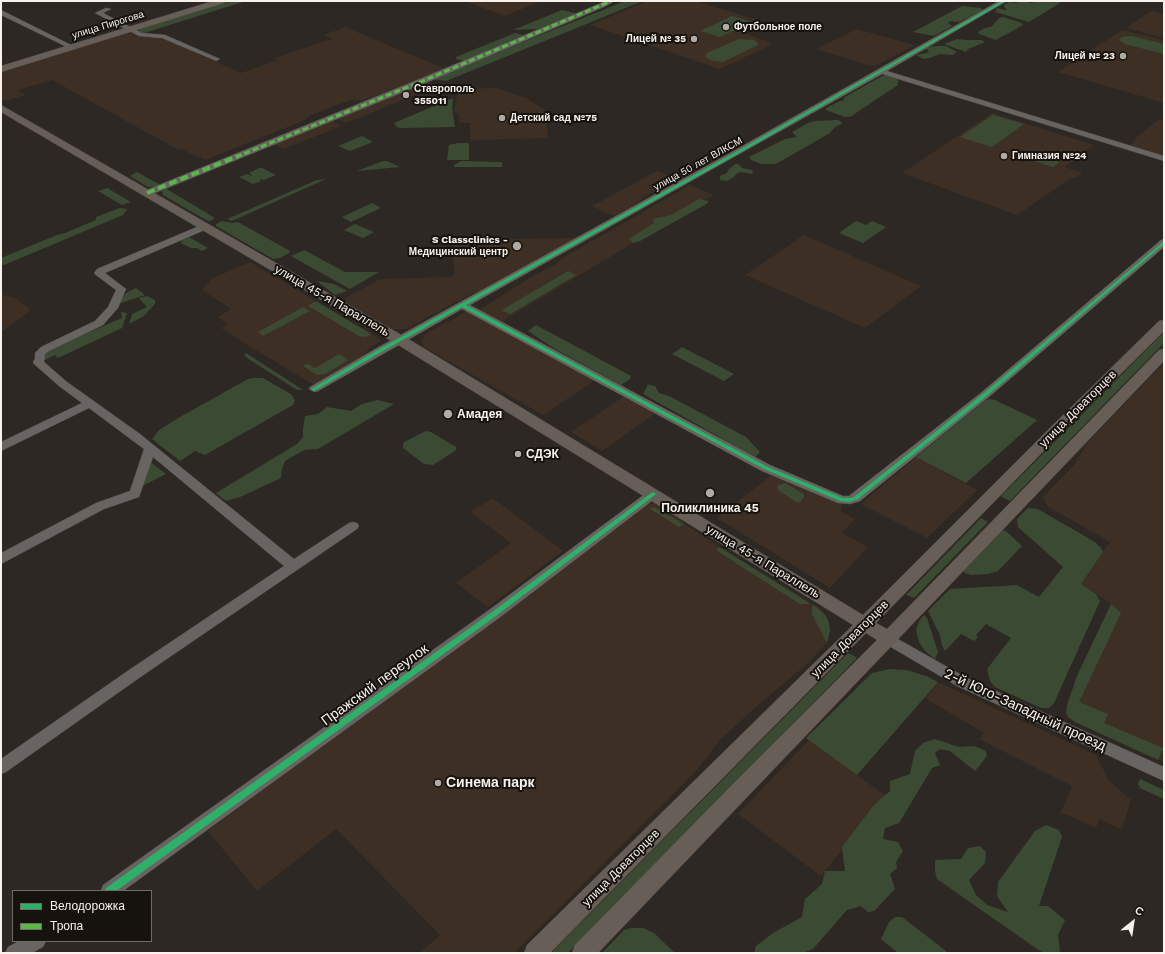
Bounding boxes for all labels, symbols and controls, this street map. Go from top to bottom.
street label: улица Пирогова [71,8,145,42]
place label: Футбольное поле [734,21,822,33]
marker: Футбольное поле [721,22,731,32]
place label: Лицей № 35 [626,33,686,45]
marker: Лицей № 35 [689,34,699,44]
place label: Лицей № 23 [1055,50,1115,62]
marker: Лицей № 23 [1118,51,1128,61]
place label: Ставрополь 355011 [414,83,474,106]
marker: Ставрополь 355011 [401,90,411,100]
place label: Детский сад №75 [510,112,597,124]
marker: Детский сад №75 [497,113,507,123]
street label: улица 50 лет ВЛКСМ [652,135,744,193]
place label: Гимназия №24 [1012,150,1086,162]
marker: Гимназия №24 [999,151,1009,161]
place label: S Classclinics - Медицинский центр [409,234,508,258]
marker: S Classclinics - Медицинский центр [511,240,523,252]
street label: улица 45-я Параллель [272,262,392,340]
street label: улица Доваторцев [1036,367,1120,451]
place label: Амадея [457,407,502,421]
marker: Амадея [442,408,454,420]
place label: СДЭК [526,447,559,461]
marker: СДЭК [513,449,523,459]
marker: Поликлиника 45 [704,487,716,499]
place label: Поликлиника 45 [661,501,759,515]
street label: улица 45-я Параллель [703,522,823,602]
street label: улица Доваторцев [808,597,892,681]
street label: Пражский переулок [318,641,432,729]
street label: 2-й Юго-Западный проезд [941,665,1109,755]
place label: Синема парк [446,775,535,791]
marker: Синема парк [433,778,443,788]
street label: улица Доваторцев [579,826,663,910]
legend [12,890,152,942]
text: Велодорожка [50,899,125,913]
north arrow [1113,902,1153,942]
text: С [1133,904,1146,919]
text: Тропа [50,919,83,933]

